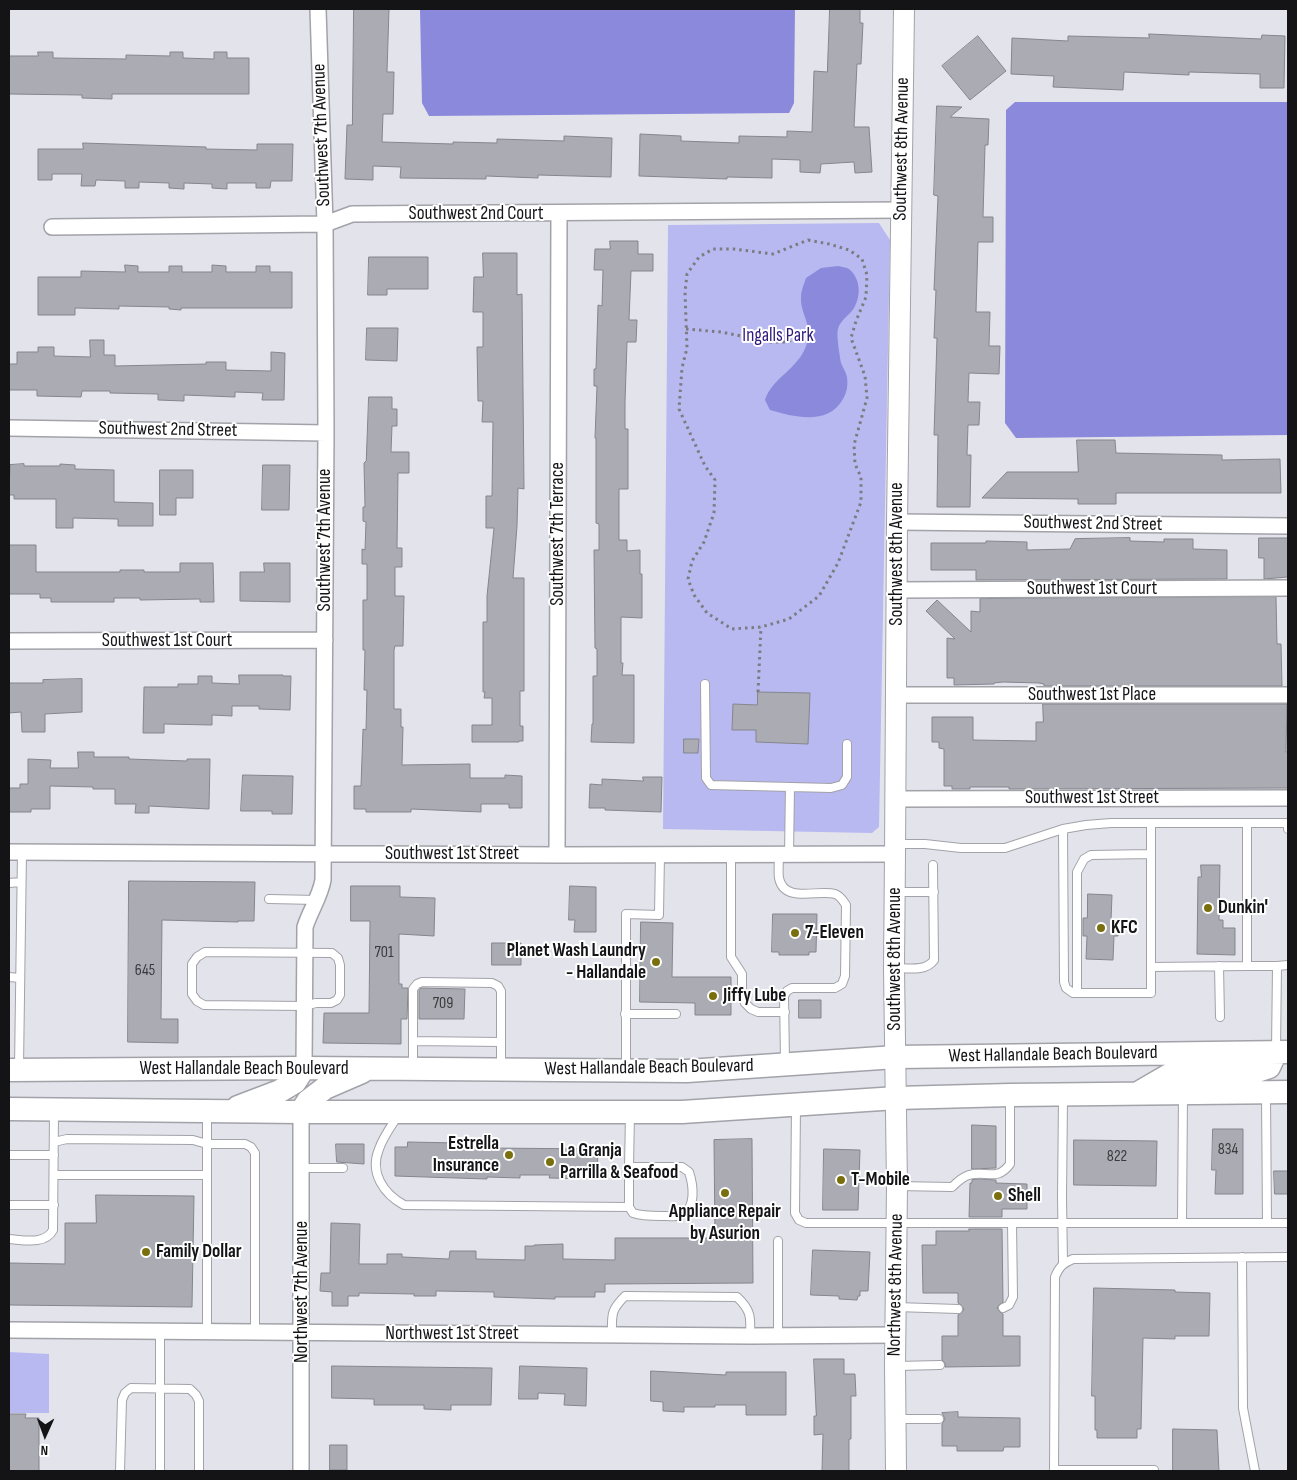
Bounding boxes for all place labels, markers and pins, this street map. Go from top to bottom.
place label: Dunkin' [1218,897,1268,919]
marker: Dunkin' [1202,902,1214,914]
place label: KFC [1111,917,1138,939]
place label: 7-Eleven [805,922,864,944]
marker: KFC [1095,922,1107,934]
marker: 7-Eleven [789,927,801,939]
place label: Planet Wash Laundry - Hallandale [506,940,646,984]
marker: Planet Wash Laundry - Hallandale [650,956,662,968]
place label: Jiffy Lube [723,985,786,1007]
marker: Jiffy Lube [707,990,719,1002]
place label: Estrella Insurance [433,1133,499,1177]
place label: La Granja Parrilla & Seafood [560,1140,678,1184]
marker: Estrella Insurance [503,1149,515,1161]
marker: La Granja Parrilla & Seafood [544,1156,556,1168]
place label: T-Mobile [851,1169,910,1191]
marker: T-Mobile [835,1174,847,1186]
place label: Shell [1008,1185,1041,1207]
marker: Appliance Repair by Asurion [719,1187,731,1199]
marker: Shell [992,1190,1004,1202]
place label: Appliance Repair by Asurion [669,1201,781,1245]
place label: Family Dollar [156,1241,242,1263]
marker: Family Dollar [140,1246,152,1258]

